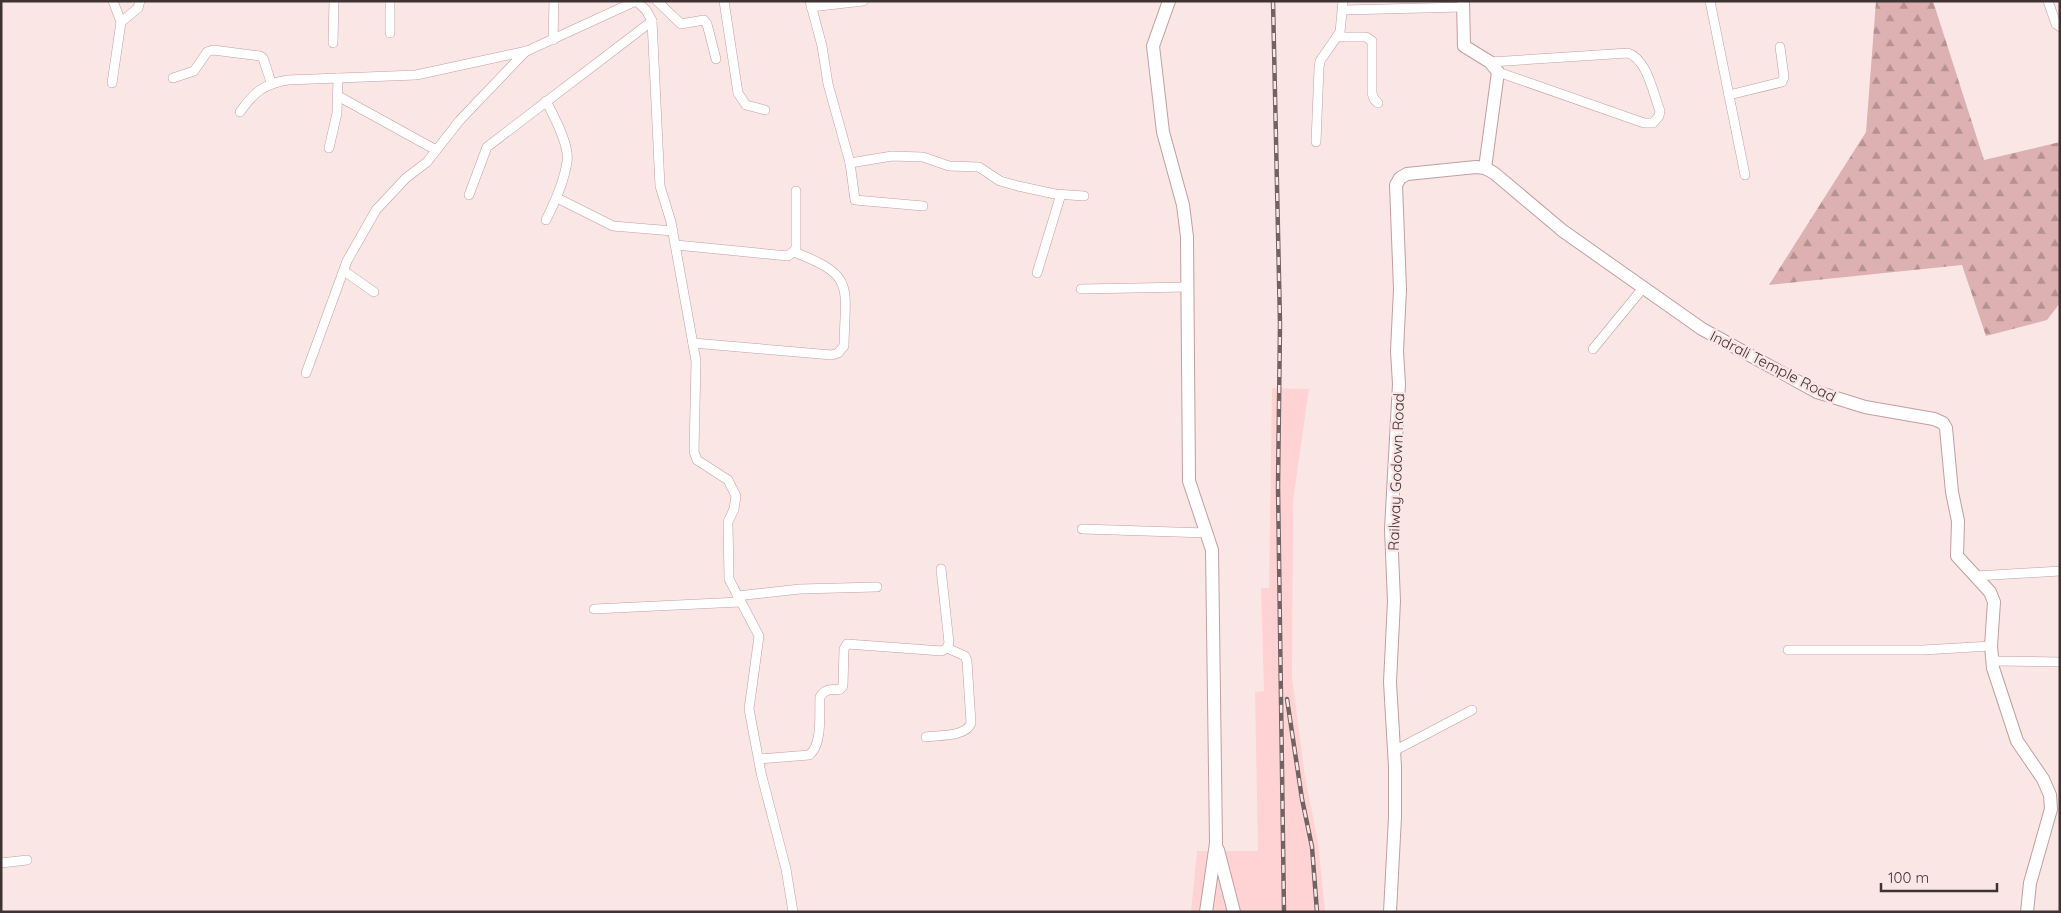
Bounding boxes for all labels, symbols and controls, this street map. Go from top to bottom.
street label: Indrali Temple Road [1707,326,1839,406]
street label: Railway Godown Road [1384,393,1408,551]
scale bar [1881,860,1997,892]
text: 100 m [1888,868,1929,887]

